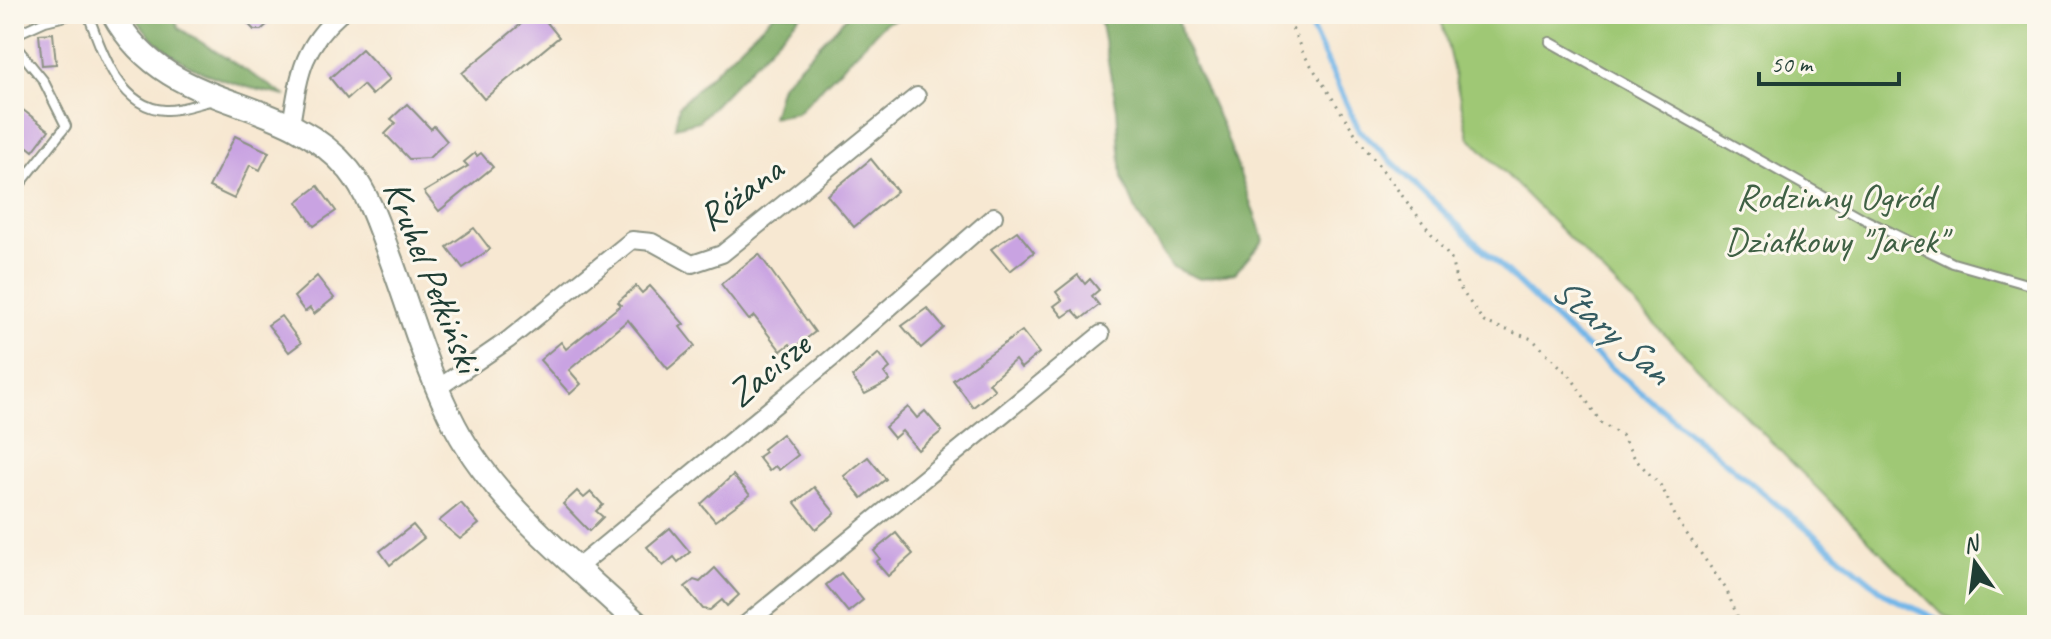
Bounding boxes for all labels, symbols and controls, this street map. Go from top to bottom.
scale bar [1759,36,1899,86]
text: 50 m [1771,49,1814,79]
street label: Różana [688,144,794,241]
street label: Kruhel Pełkiński [373,173,494,383]
park label: Rodzinny Ogród Działkowy "Jarek" [1724,173,1953,264]
water label: Stary San [1541,264,1684,397]
street label: Zacisze [717,320,822,417]
north arrow [1935,523,2015,603]
text: N [1960,529,1984,560]

